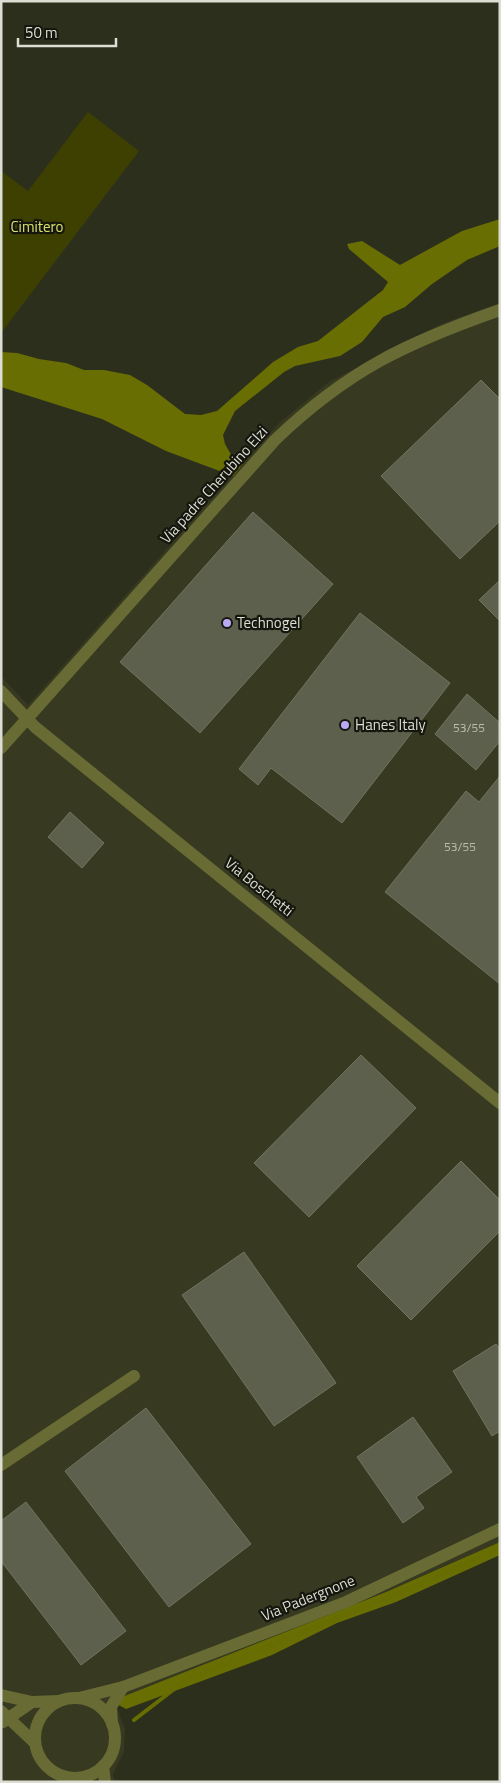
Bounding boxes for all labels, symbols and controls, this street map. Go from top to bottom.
scale bar [18,15,115,47]
text: 50 m [25,21,58,44]
park label: Cimitero [10,215,64,238]
street label: Via padre Cherubino Elzi [154,421,273,549]
place label: Technogel [237,611,300,634]
marker: Technogel [221,617,233,629]
place label: Hanes Italy [355,713,426,736]
house number: 53/55 [453,718,485,737]
marker: Hanes Italy [339,719,351,731]
house number: 53/55 [444,837,476,856]
street label: Via Boschetti [220,852,299,922]
street label: Via Padergnone [258,1568,358,1627]

